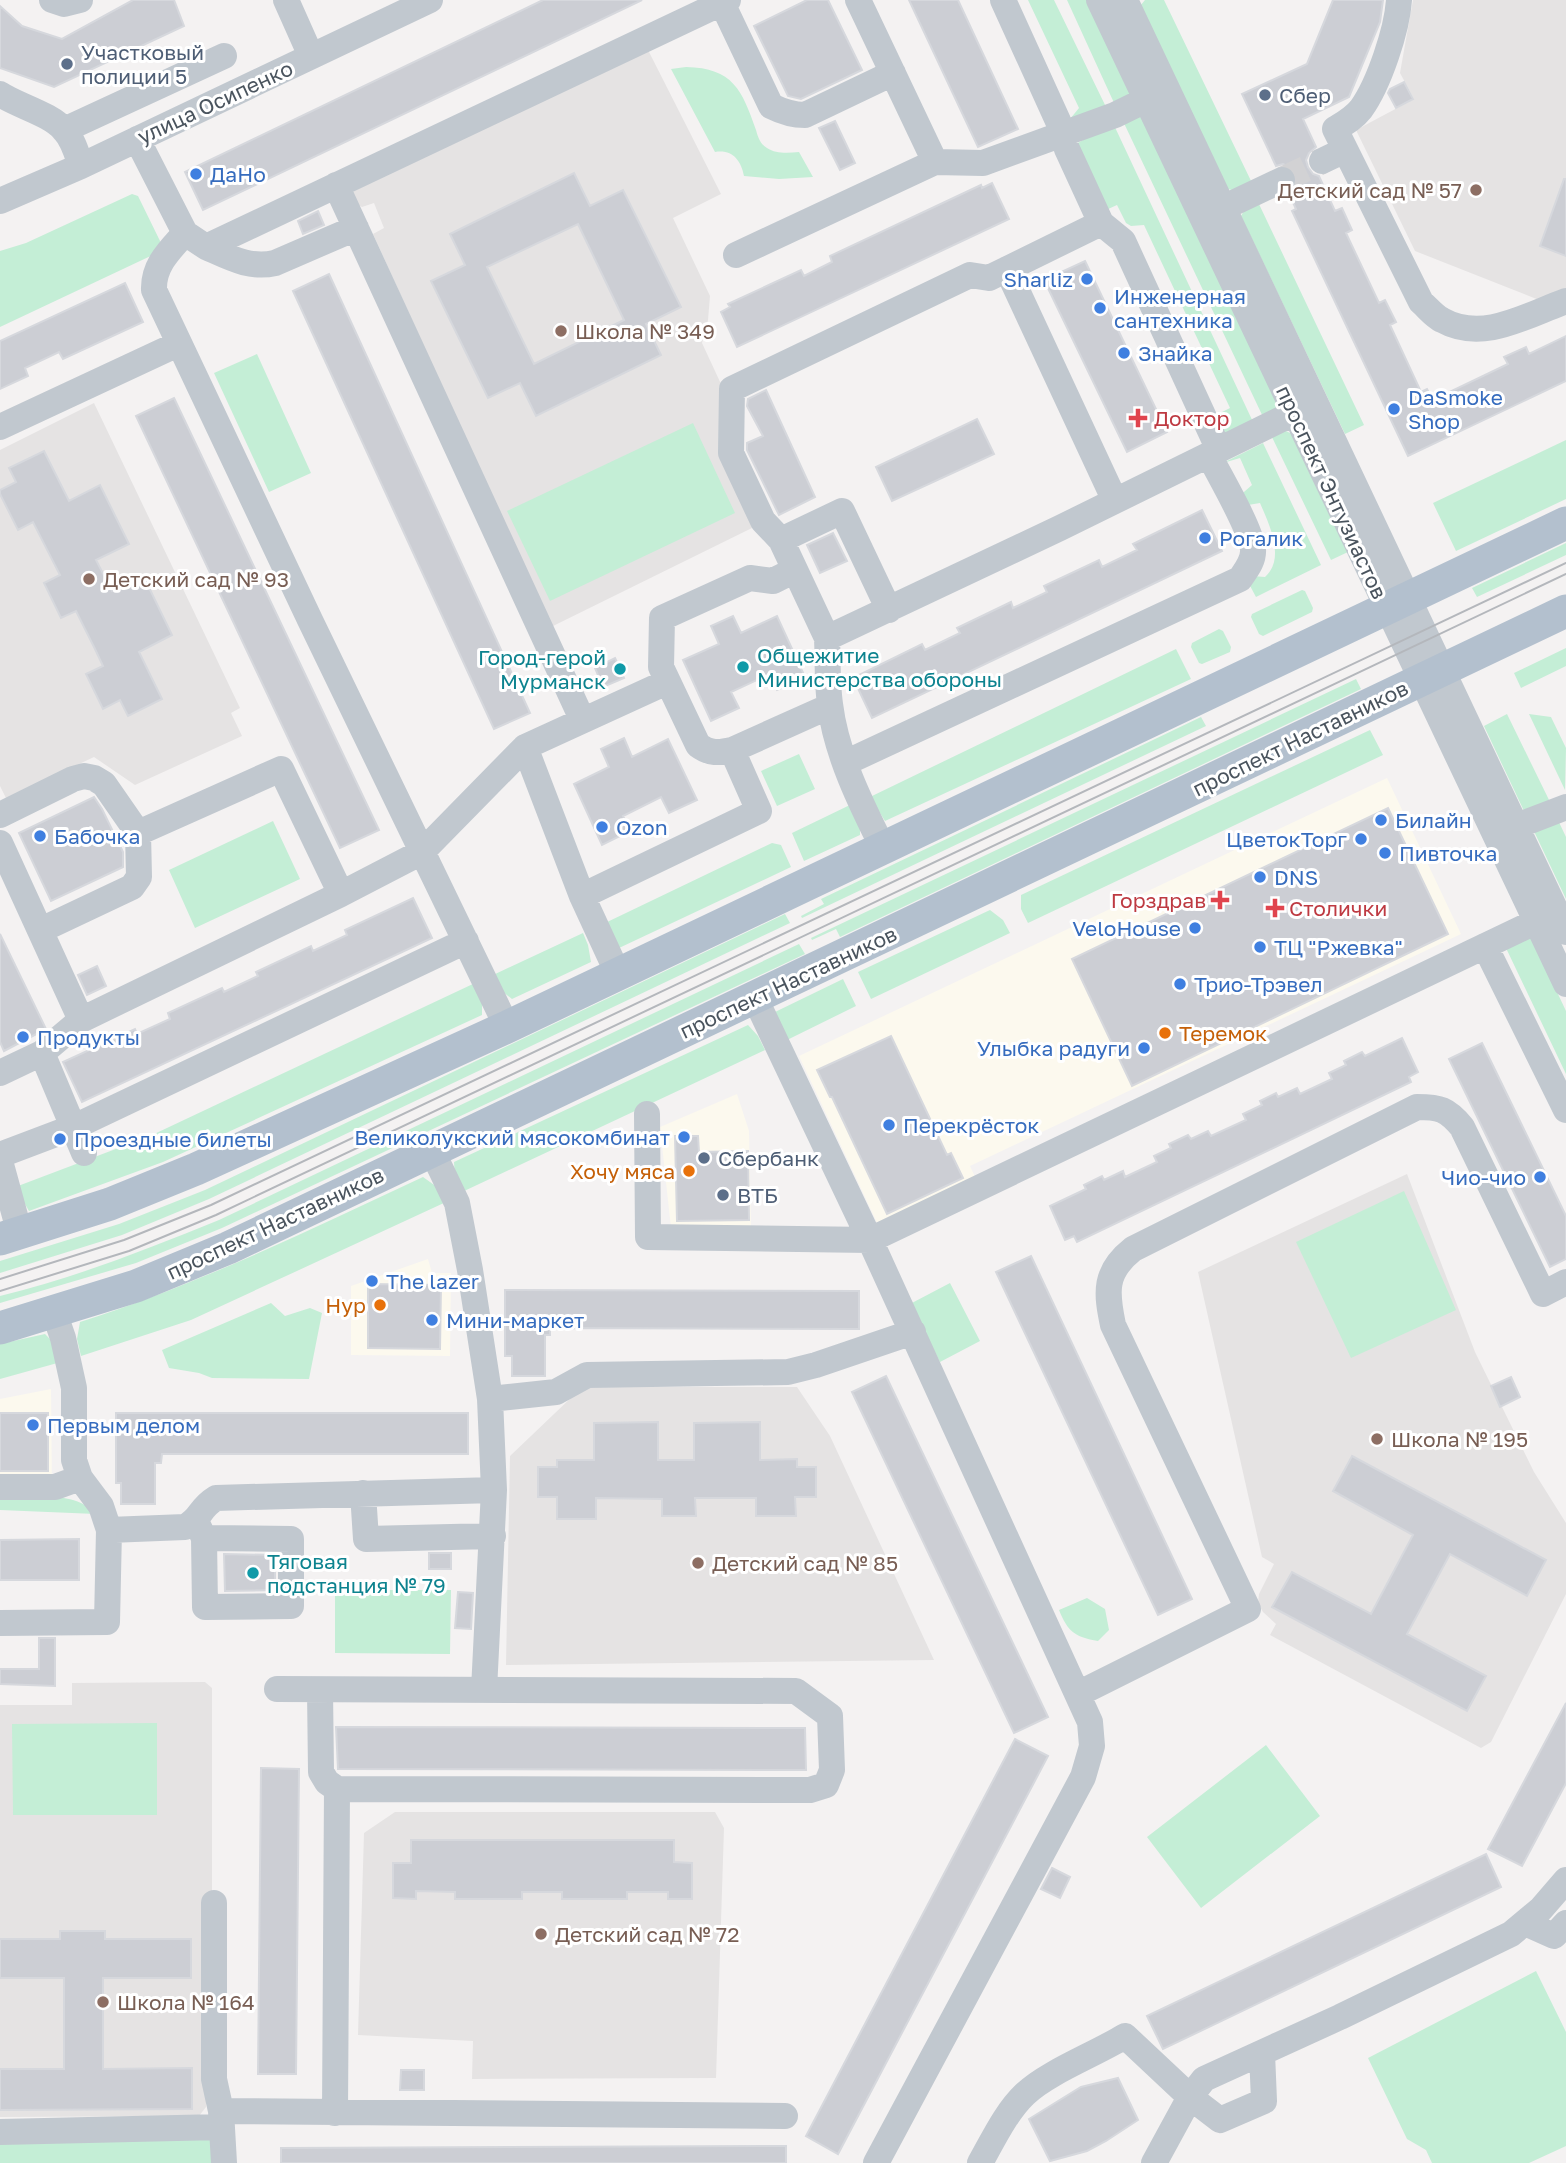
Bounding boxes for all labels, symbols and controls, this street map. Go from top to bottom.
place label: Участковый полиции 5 [81,39,204,89]
street label: улица Осипенко [133,55,297,149]
marker: Участковый полиции 5 [59,56,75,72]
place label: Сбер [1279,82,1331,108]
marker: Сбер [1257,87,1273,103]
place label: ДаНо [210,161,266,187]
marker: ДаНо [188,166,204,182]
place label: Детский сад № 57 [1278,177,1462,203]
marker: Детский сад № 57 [1468,182,1484,198]
place label: Sharliz [1004,266,1073,292]
marker: Sharliz [1079,271,1095,287]
place label: Инженерная сантехника [1114,283,1246,333]
marker: Инженерная сантехника [1092,300,1108,316]
place label: Школа № 349 [575,318,715,344]
marker: Школа № 349 [553,323,569,339]
place label: Знайка [1138,340,1213,366]
marker: Знайка [1116,345,1132,361]
street label: проспект Энтузиастов [1271,381,1393,603]
place label: DaSmoke Shop [1408,384,1503,434]
marker: DaSmoke Shop [1386,401,1402,417]
place label: Доктор [1154,405,1229,431]
marker: Доктор [1128,408,1148,428]
place label: Рогалик [1219,525,1303,551]
marker: Рогалик [1197,530,1213,546]
place label: Детский сад № 93 [103,566,289,592]
marker: Детский сад № 93 [81,571,97,587]
place label: Общежитие Министерства обороны [757,642,1002,692]
place label: Город-герой Мурманск [478,644,606,694]
marker: Общежитие Министерства обороны [735,659,751,675]
marker: Город-герой Мурманск [612,661,628,677]
street label: проспект Наставников [1188,674,1412,802]
place label: Билайн [1395,807,1472,833]
marker: Билайн [1373,812,1389,828]
place label: Ozon [616,814,668,840]
marker: Ozon [594,819,610,835]
place label: Бабочка [54,823,140,849]
place label: ЦветокТорг [1226,826,1347,852]
marker: Бабочка [32,828,48,844]
marker: ЦветокТорг [1353,831,1369,847]
place label: Пивточка [1399,840,1497,866]
marker: Пивточка [1377,845,1393,861]
place label: DNS [1274,864,1318,890]
marker: DNS [1252,869,1268,885]
place label: Горздрав [1111,887,1206,913]
marker: Горздрав [1212,892,1228,908]
place label: Столички [1289,895,1387,921]
marker: Столички [1267,900,1283,916]
place label: VeloHouse [1072,915,1181,941]
street label: проспект Наставников [675,920,901,1044]
marker: VeloHouse [1187,920,1203,936]
place label: ТЦ "Ржевка" [1274,934,1403,960]
marker: ТЦ "Ржевка" [1252,939,1268,955]
place label: Трио-Трэвел [1194,971,1322,997]
marker: Трио-Трэвел [1172,976,1188,992]
place label: Теремок [1179,1020,1267,1046]
place label: Продукты [37,1024,140,1050]
marker: Теремок [1157,1025,1173,1041]
marker: Продукты [15,1029,31,1045]
place label: Улыбка радуги [977,1035,1130,1061]
marker: Улыбка радуги [1136,1040,1152,1056]
place label: Перекрёсток [903,1112,1039,1138]
marker: Перекрёсток [881,1117,897,1133]
place label: Великолукский мясокомбинат [354,1124,670,1150]
place label: Проездные билеты [74,1126,272,1152]
marker: Великолукский мясокомбинат [676,1129,692,1145]
marker: Проездные билеты [52,1131,68,1147]
place label: Сбербанк [718,1145,819,1171]
marker: Сбербанк [696,1150,712,1166]
place label: Хочу мяса [570,1158,675,1184]
street label: проспект Наставников [162,1161,388,1285]
marker: Хочу мяса [681,1163,697,1179]
place label: Чио-чио [1441,1164,1526,1190]
marker: Чио-чио [1532,1169,1548,1185]
place label: ВТБ [737,1182,778,1208]
marker: ВТБ [715,1187,731,1203]
place label: The lazer [386,1268,479,1294]
marker: The lazer [364,1273,380,1289]
place label: Нур [325,1292,366,1318]
marker: Нур [372,1297,388,1313]
place label: Мини-маркет [446,1307,584,1333]
marker: Мини-маркет [424,1312,440,1328]
place label: Первым делом [47,1412,200,1438]
marker: Первым делом [25,1417,41,1433]
place label: Школа № 195 [1391,1426,1528,1452]
marker: Школа № 195 [1369,1431,1385,1447]
place label: Тяговая подстанция № 79 [267,1548,446,1598]
place label: Детский сад № 85 [712,1550,898,1576]
marker: Детский сад № 85 [690,1555,706,1571]
marker: Тяговая подстанция № 79 [245,1565,261,1581]
place label: Детский сад № 72 [555,1921,739,1947]
marker: Детский сад № 72 [533,1926,549,1942]
place label: Школа № 164 [117,1989,255,2015]
marker: Школа № 164 [95,1994,111,2010]

